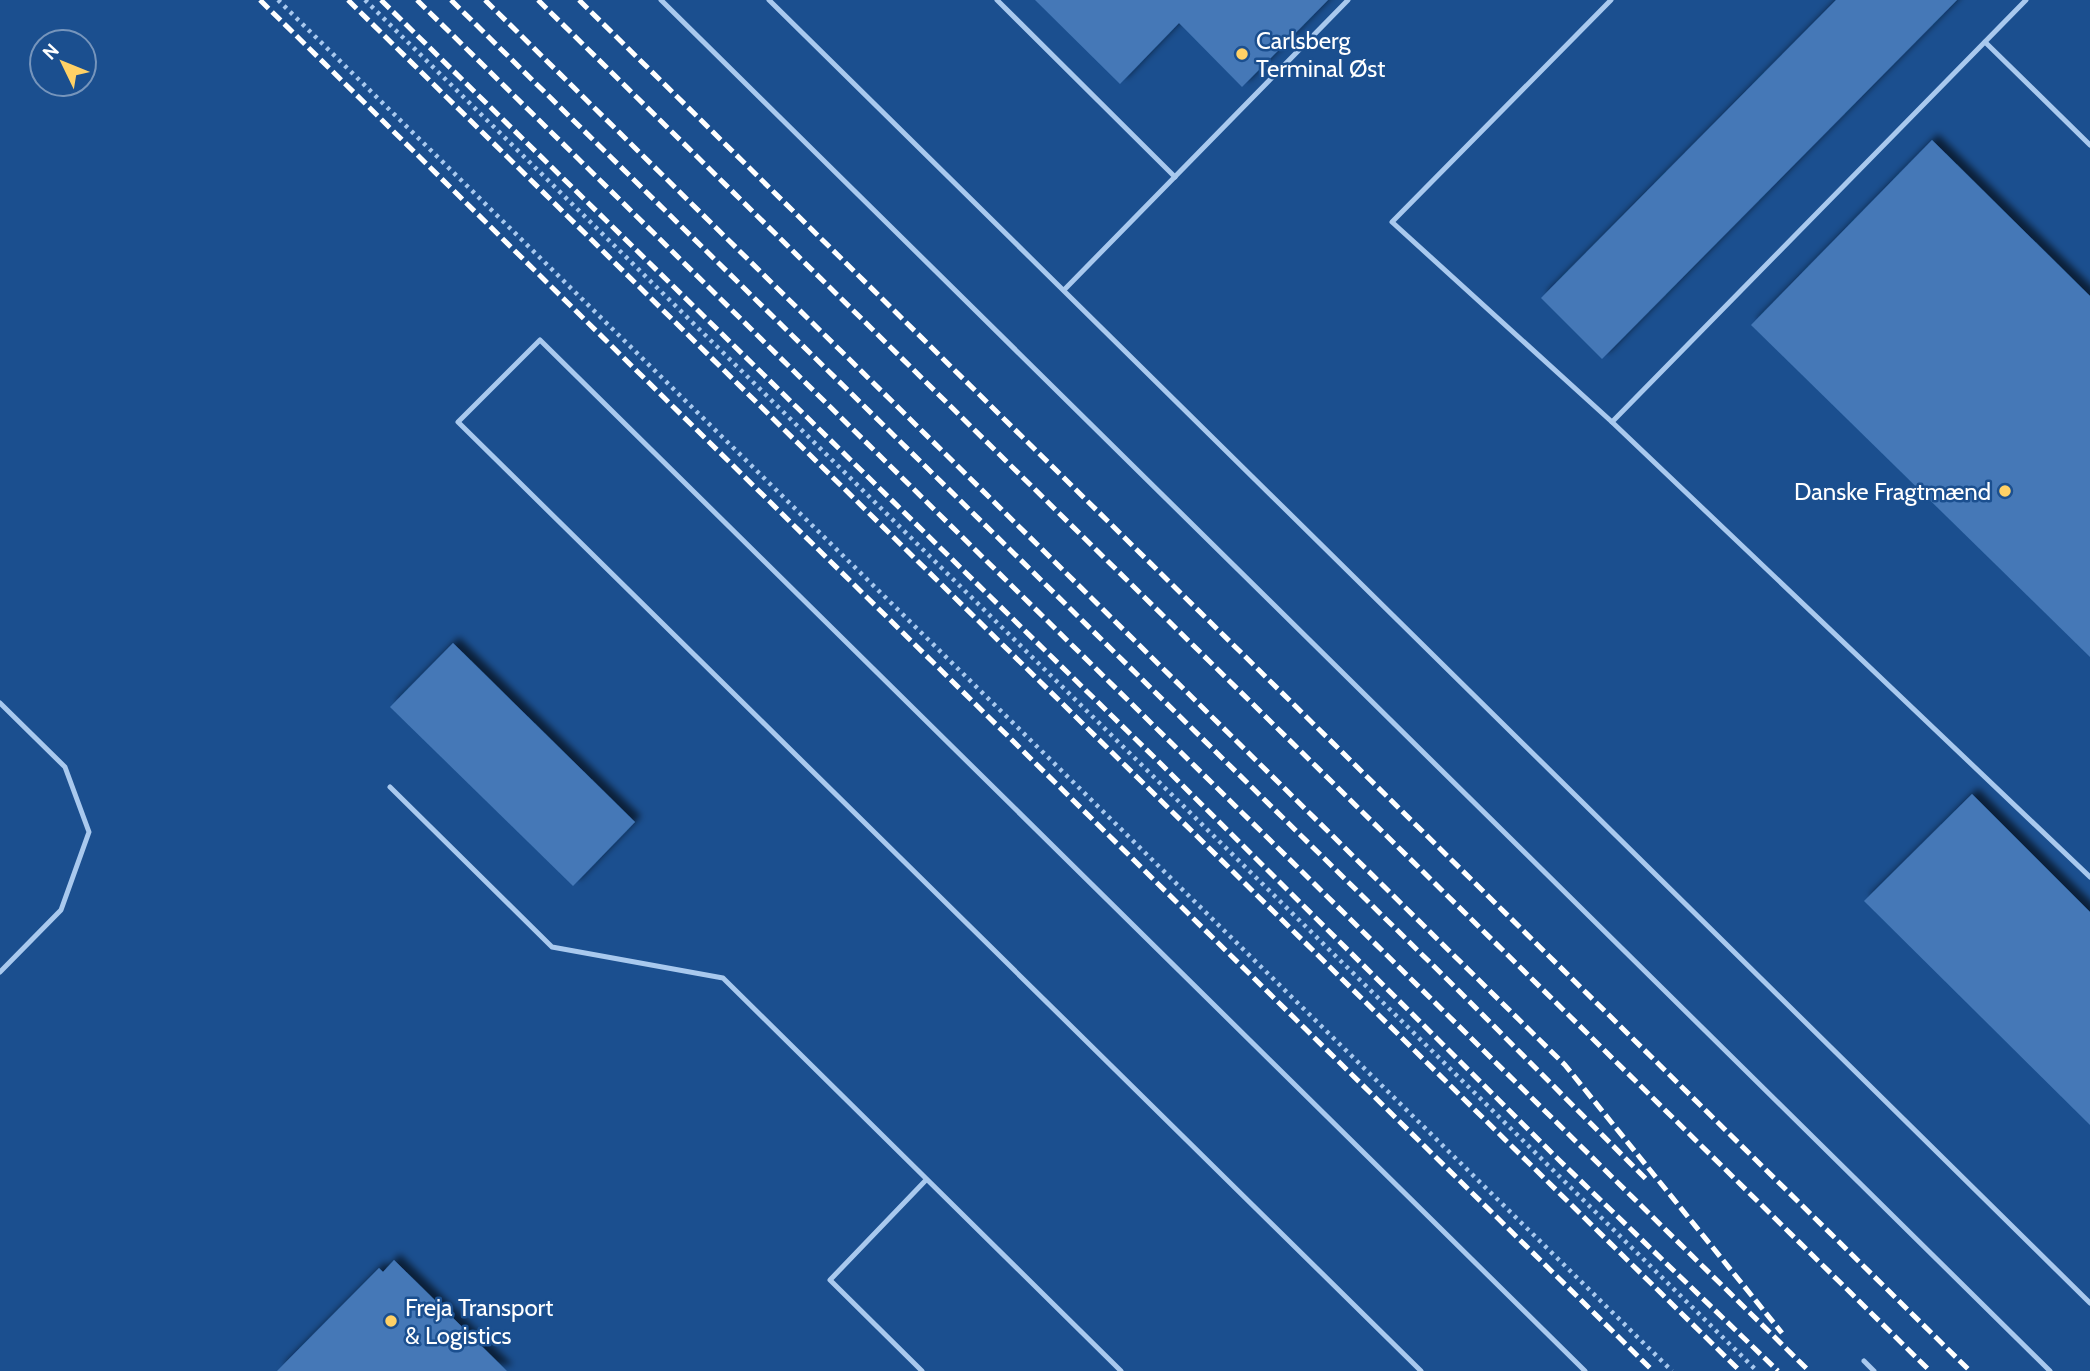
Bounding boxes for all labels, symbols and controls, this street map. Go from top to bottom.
place label: Carlsberg Terminal Øst [1256,26,1385,83]
north arrow [28,28,98,98]
text: N [38,39,64,65]
marker: Carlsberg Terminal Øst [1234,46,1250,62]
place label: Danske Fragtmænd [1794,477,1991,506]
marker: Danske Fragtmænd [1997,483,2013,499]
place label: Freja Transport & Logistics [405,1293,553,1350]
marker: Freja Transport & Logistics [383,1313,399,1329]

